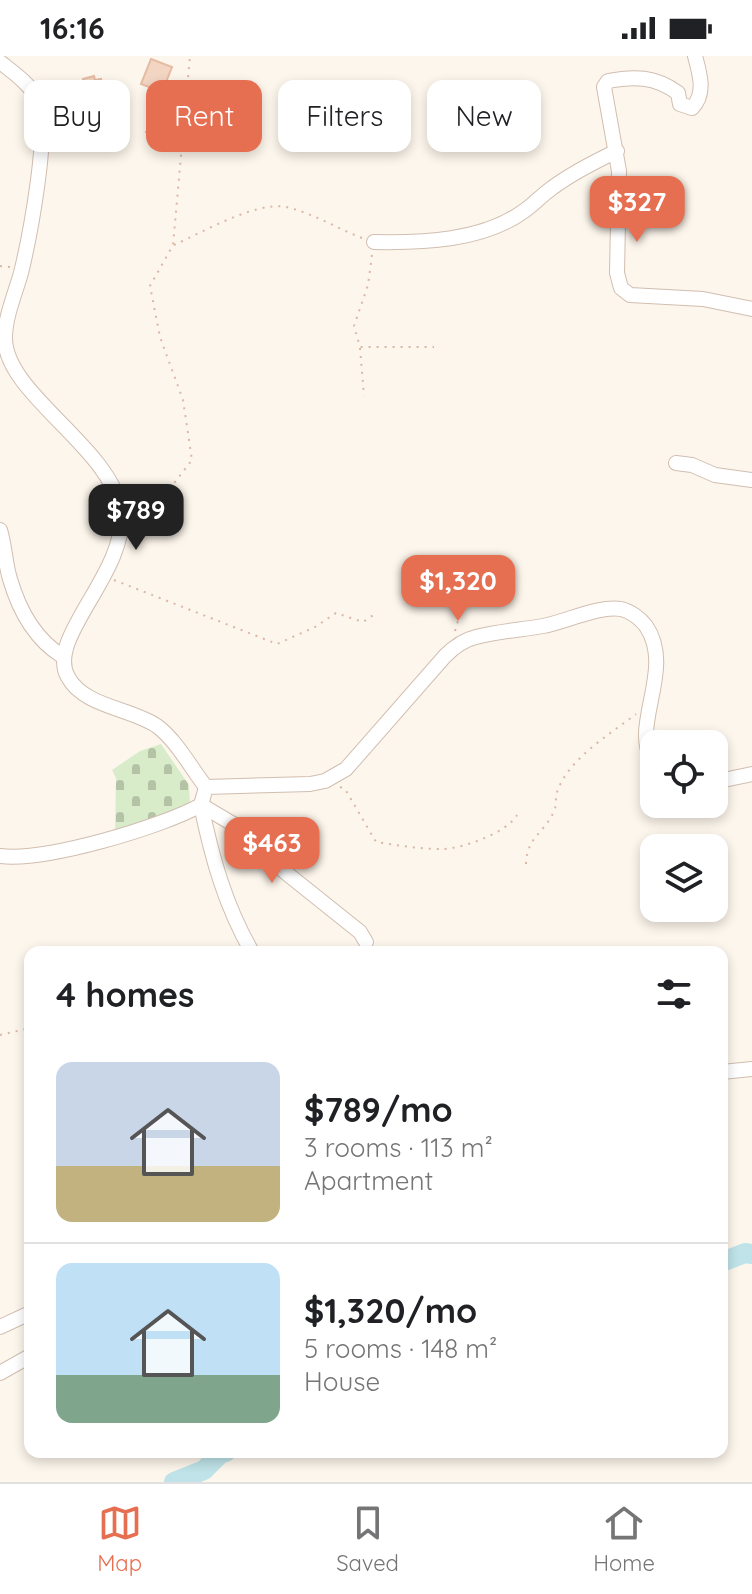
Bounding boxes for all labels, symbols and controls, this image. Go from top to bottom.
text: 16:16 [40,9,105,47]
chip: Buy [24,80,130,152]
chip: Rent [146,80,262,152]
chip: Filters [278,80,411,152]
chip: New [427,80,541,152]
pin: $327 [590,176,684,244]
text: $327 [608,185,666,218]
pin: $789 [89,484,183,552]
text: $789 [107,493,165,526]
pin: $1,320 [393,555,523,623]
text: $1,320 [419,564,497,597]
map controls [640,730,728,922]
button: locate [640,730,728,818]
pin: $463 [225,817,319,885]
text: $463 [242,826,302,859]
button: layers [640,834,728,922]
icon: filters [652,972,696,1016]
text: 4 homes [56,973,194,1016]
text: $789/mo [304,1088,453,1131]
icon: home [120,1094,216,1190]
text: 3 rooms · 113 m² [304,1131,493,1164]
text: Apartment [304,1164,433,1197]
text: $1,320/mo [304,1289,477,1332]
icon: home [120,1295,216,1391]
text: 5 rooms · 148 m² [304,1332,497,1365]
text: House [304,1365,380,1398]
tab: Map [97,1501,142,1577]
tab: Saved [336,1501,399,1577]
tab: Home [593,1501,655,1577]

